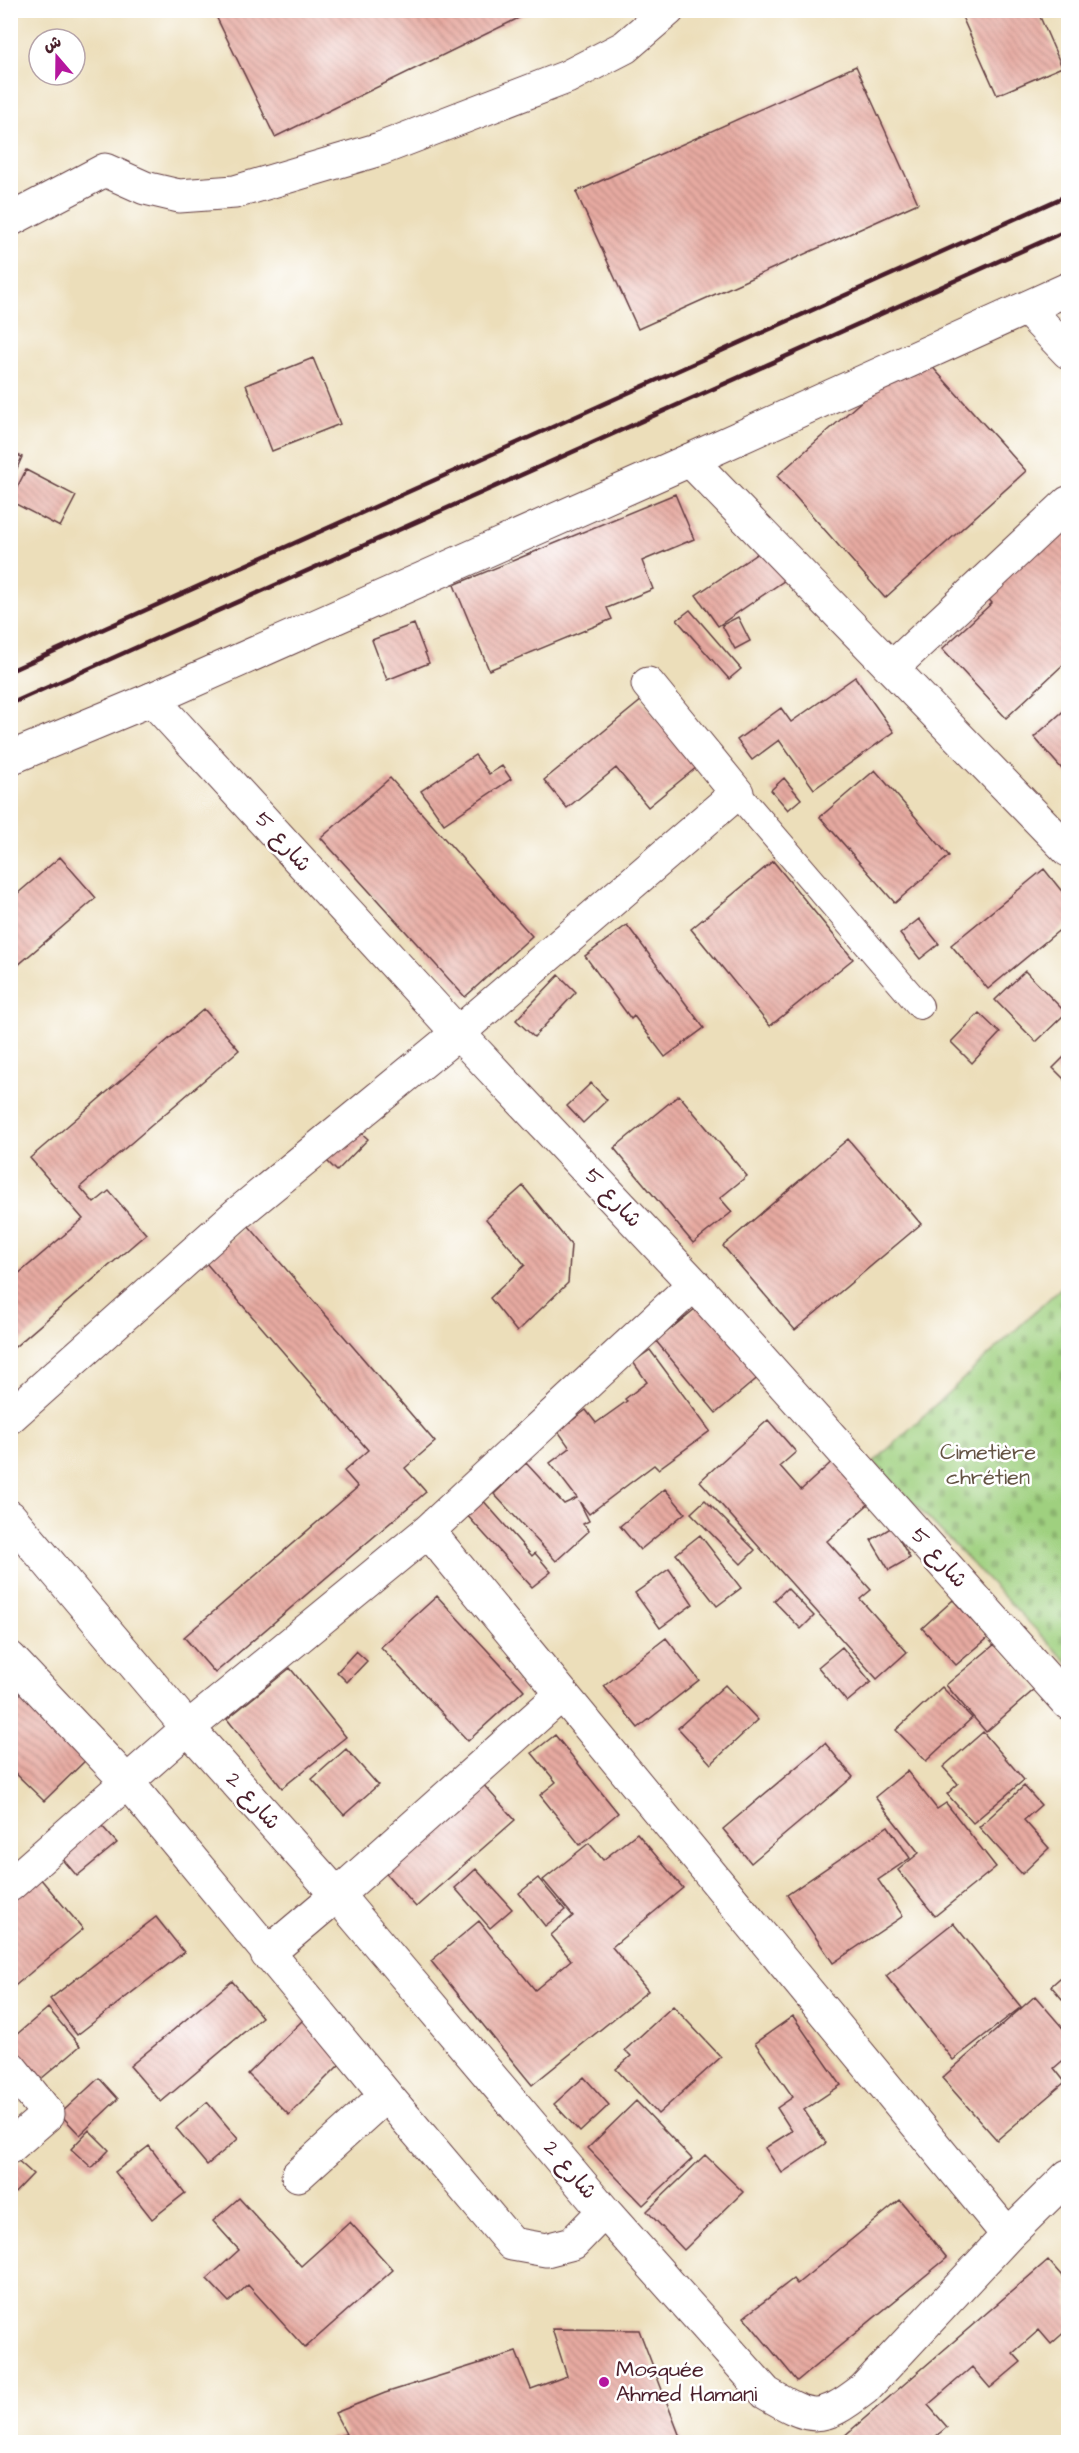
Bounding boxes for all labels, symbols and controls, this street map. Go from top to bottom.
north arrow [27,27,87,87]
text: ش [40,30,64,57]
street label: شارع 5 [247,805,319,879]
street label: شارع 5 [577,1161,649,1235]
park label: Cimetière chrétien [940,1437,1036,1493]
street label: شارع 5 [903,1521,975,1595]
street label: شارع 2 [218,1765,288,1837]
street label: شارع 2 [536,2134,604,2206]
place label: Mosquée Ahmed Hamani [616,2354,757,2410]
marker: Mosquée Ahmed Hamani [597,2375,611,2389]

